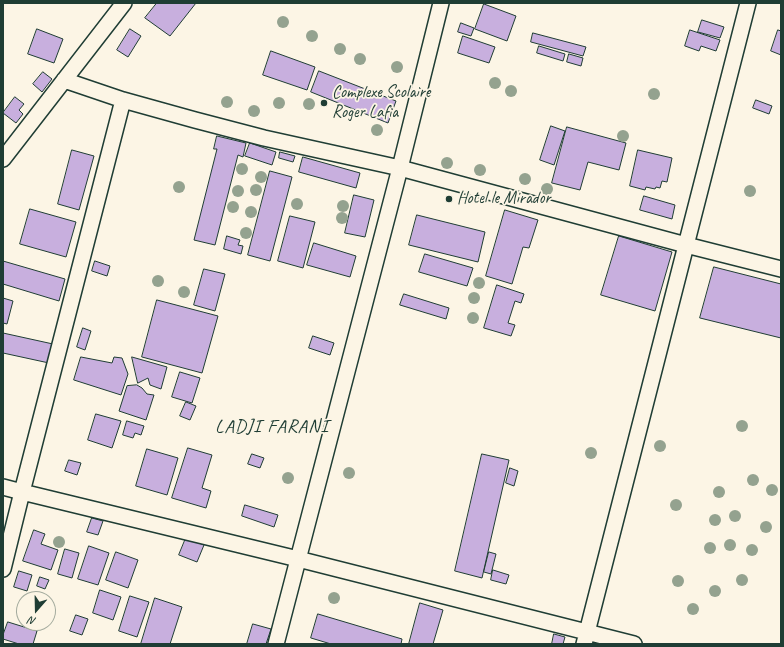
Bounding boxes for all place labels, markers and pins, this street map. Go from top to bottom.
place label: Complexe Scolaire Roger Lafia [332,83,430,123]
marker: Complexe Scolaire Roger Lafia [319,98,329,108]
place label: Hotel le Mirador [457,189,551,209]
marker: Hotel le Mirador [444,194,454,204]

